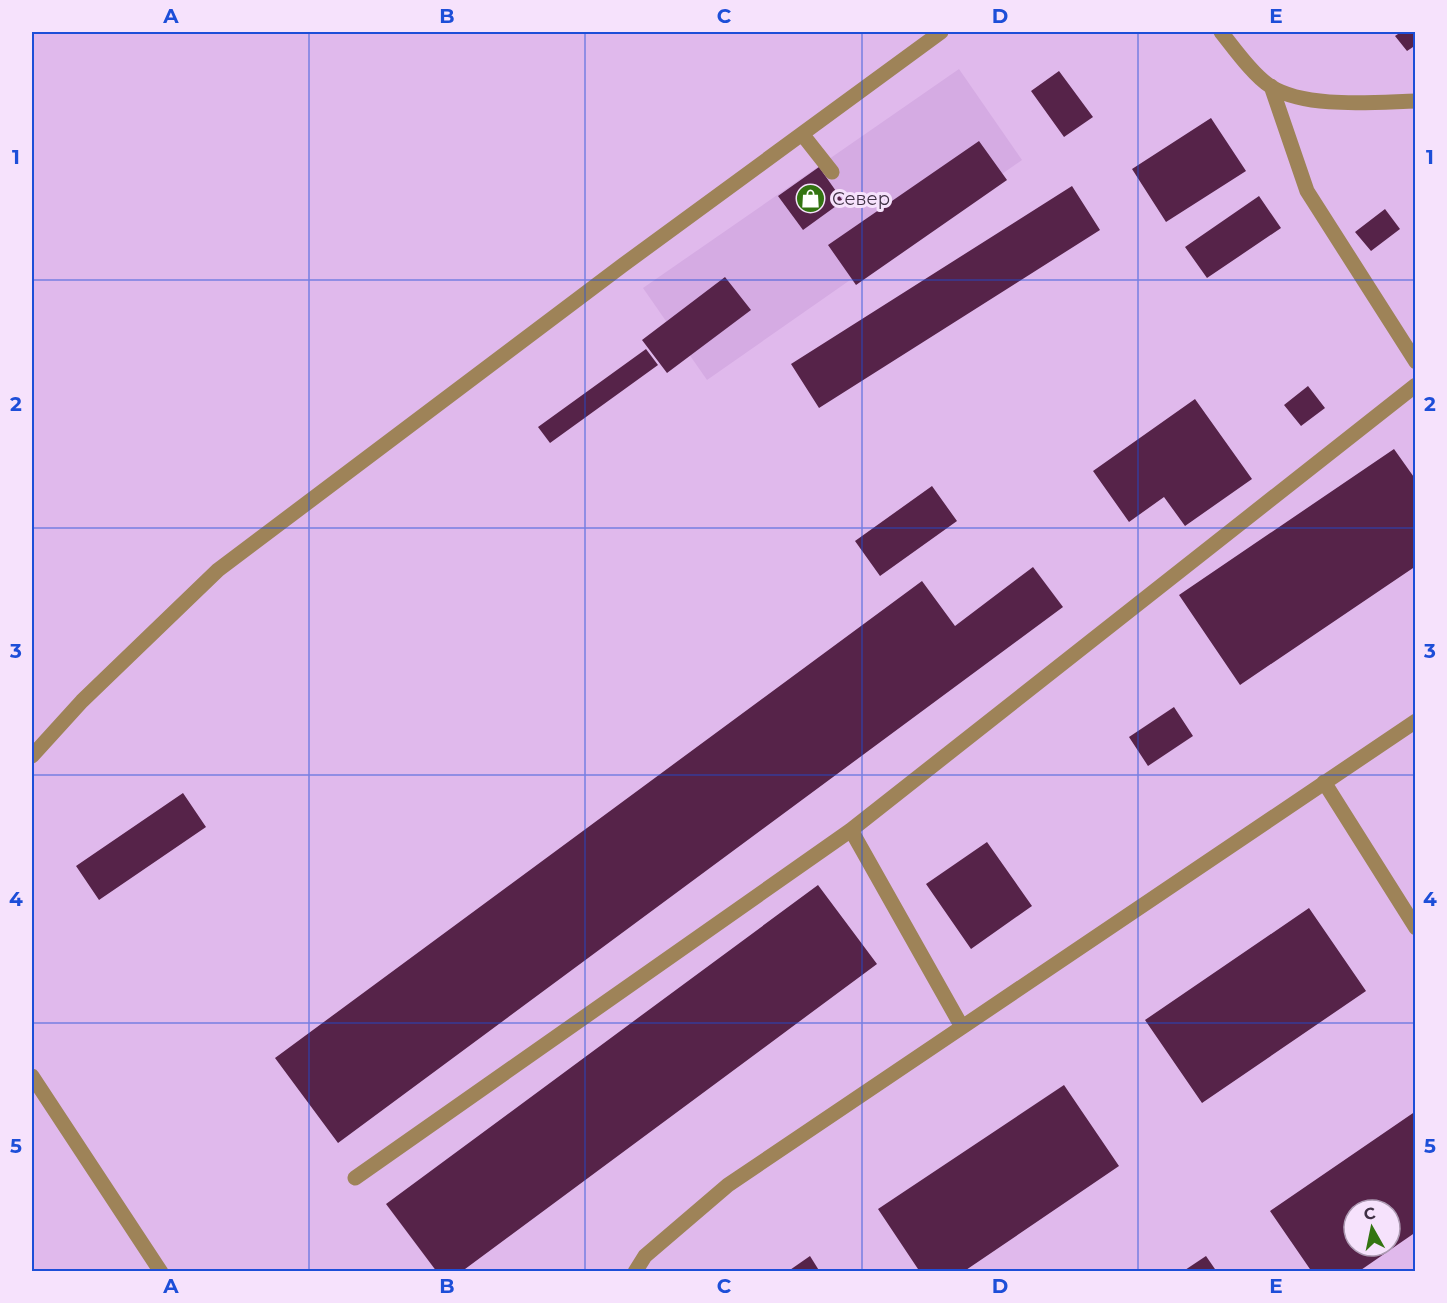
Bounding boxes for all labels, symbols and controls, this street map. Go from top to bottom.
text: A [162,4,179,28]
text: B [439,4,455,28]
text: C [717,4,732,28]
text: D [992,4,1008,28]
text: E [1269,4,1283,28]
text: 1 [12,145,20,169]
text: 1 [1426,145,1434,169]
shop icon: Север [795,183,827,215]
place label: Север [832,188,890,210]
text: 2 [10,392,22,416]
text: 2 [1424,392,1436,416]
text: 3 [9,639,22,663]
text: 3 [1423,639,1436,663]
text: 4 [9,887,23,911]
text: 4 [1423,887,1437,911]
text: 5 [10,1134,22,1158]
text: 5 [1424,1134,1436,1158]
north arrow [1342,1198,1402,1258]
text: С [1363,1203,1377,1224]
text: A [162,1274,179,1298]
text: B [439,1274,455,1298]
text: C [717,1274,732,1298]
text: D [992,1274,1008,1298]
text: E [1269,1274,1283,1298]

